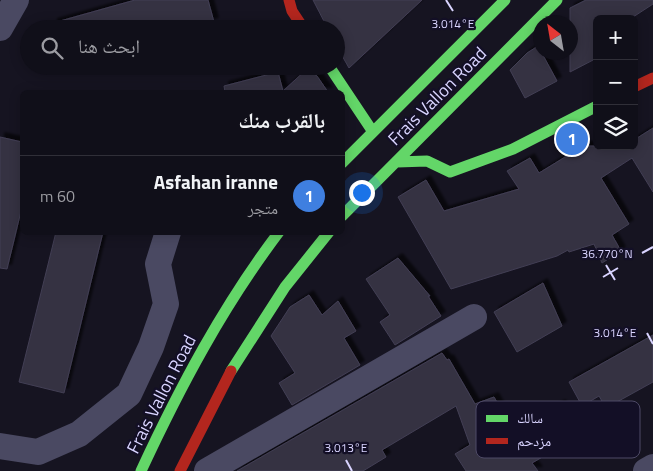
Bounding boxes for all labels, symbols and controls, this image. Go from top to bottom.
text: 3.014°E [432,14,475,33]
north arrow [533,15,578,60]
map controls [593,15,638,150]
button: + [593,15,638,60]
search box [20,20,345,75]
text: ابحث هنا [78,31,140,60]
icon: search [38,34,66,62]
street label: Frais Vallon Road [381,40,493,152]
button: − [593,60,638,105]
text: بالقرب منك [238,104,325,136]
button: layers [593,105,638,150]
pin: 1 [556,120,588,158]
text: Asfahan iranne [154,167,278,196]
your location [349,180,375,206]
text: 60 m [40,184,75,208]
text: 1 [305,184,313,208]
text: متجر [248,196,278,220]
text: 36.770°N [581,244,633,263]
text: 3.014°E [594,323,637,342]
street label: Frais Vallon Road [119,330,203,458]
legend [476,401,640,458]
text: سالك [517,407,543,428]
text: مزدحم [517,430,551,451]
text: 3.013°E [325,438,368,457]

